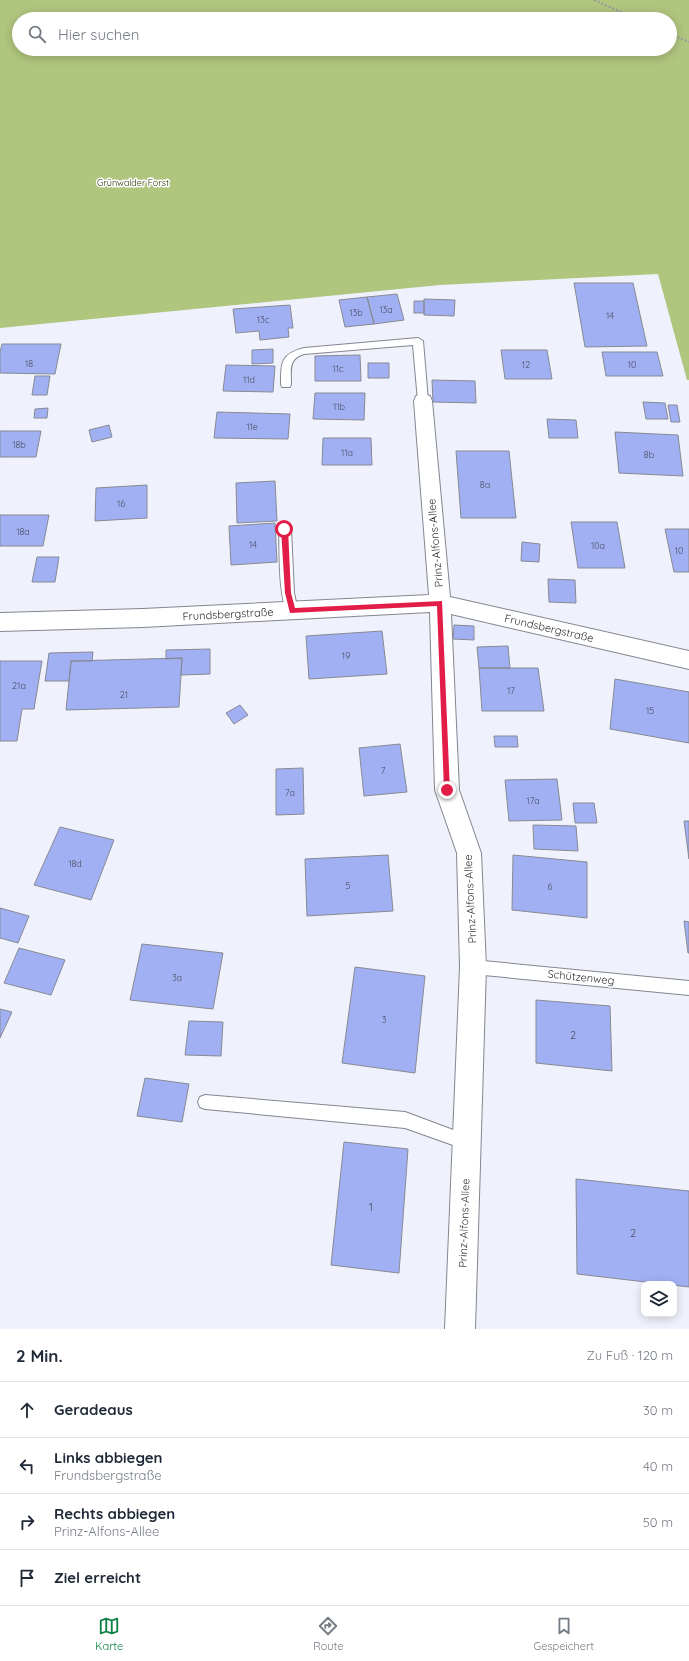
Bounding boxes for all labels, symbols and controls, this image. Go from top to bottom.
search box [12,12,677,56]
icon: search [26,23,48,45]
text: Hier suchen [58,25,139,44]
park label: Grünwalder Forst [97,177,169,188]
house number: 13a [379,304,393,315]
house number: 13b [349,307,363,318]
house number: 14 [606,310,614,321]
house number: 13c [257,314,270,325]
house number: 18 [25,358,33,369]
house number: 12 [522,359,530,370]
house number: 10 [628,359,636,370]
house number: 11c [332,363,344,374]
house number: 11d [243,374,255,385]
house number: 11b [333,401,346,412]
house number: 11e [246,421,258,432]
house number: 18b [12,439,26,450]
house number: 11a [341,447,353,458]
house number: 8b [644,449,655,460]
house number: 8a [480,479,490,490]
house number: 16 [117,498,125,509]
street label: Prinz-Alfons-Allee [424,498,446,588]
route start [275,520,293,538]
house number: 18a [16,526,30,537]
house number: 14 [249,539,257,550]
house number: 10a [591,540,605,551]
house number: 10 [675,545,683,556]
street label: Frundsbergstraße [182,605,274,623]
street label: Frundsbergstraße [503,611,595,645]
house number: 19 [342,650,350,661]
house number: 21a [12,680,26,691]
house number: 17 [507,685,515,696]
house number: 21 [120,689,128,700]
house number: 15 [646,705,654,716]
house number: 7 [381,765,386,776]
route end [438,781,456,799]
house number: 7a [285,787,295,798]
house number: 17a [526,795,540,806]
street label: Prinz-Alfons-Allee [461,854,479,944]
house number: 18d [68,858,82,869]
house number: 5 [346,880,351,891]
house number: 6 [548,881,553,892]
street label: Schützenweg [547,967,615,987]
house number: 3a [172,972,182,983]
house number: 3 [382,1014,387,1025]
house number: 2 [570,1028,576,1042]
street label: Prinz-Alfons-Allee [455,1178,473,1268]
house number: 1 [369,1200,373,1214]
house number: 2 [630,1226,636,1240]
map controls [641,1281,677,1317]
button: layers [641,1281,677,1317]
text: 2 Min. [16,1345,63,1366]
text: Zu Fuß · 120 m [587,1347,673,1363]
icon: ahead [16,1399,38,1421]
text: Geradeaus [54,1400,133,1419]
text: 30 m [643,1402,673,1418]
text: Links abbiegen [54,1448,162,1467]
icon: left [16,1455,38,1477]
text: 40 m [643,1458,673,1474]
text: Frundsbergstraße [54,1467,162,1483]
text: Rechts abbiegen [54,1504,175,1523]
icon: right [16,1511,38,1533]
text: 50 m [643,1514,673,1530]
text: Prinz-Alfons-Allee [54,1523,159,1539]
icon: arrive [16,1567,38,1589]
text: Ziel erreicht [54,1568,141,1587]
tab: Karte [95,1615,123,1653]
tab: Route [313,1615,343,1653]
tab: Gespeichert [534,1615,594,1653]

